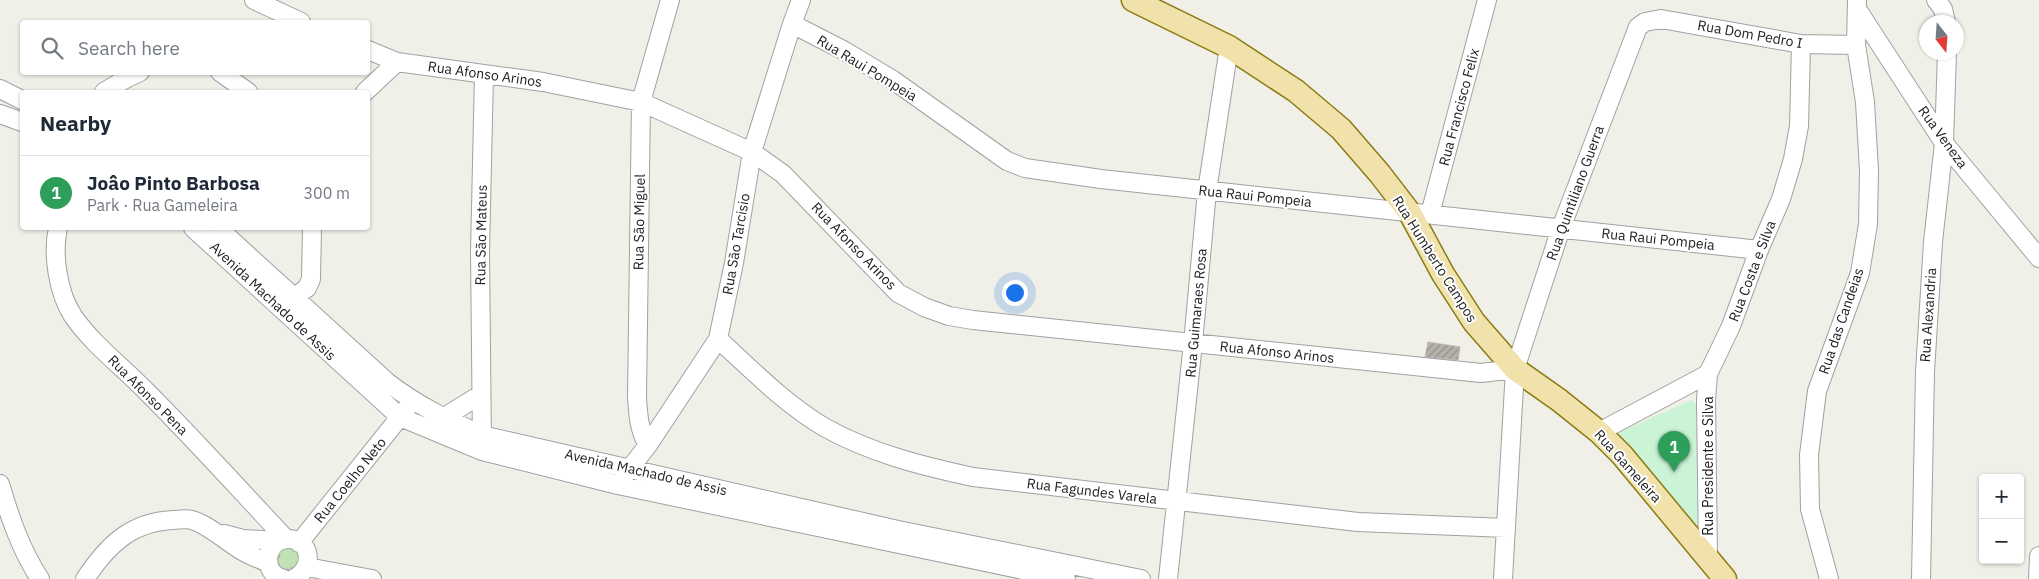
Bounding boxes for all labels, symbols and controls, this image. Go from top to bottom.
north arrow [1919,15,1964,60]
street label: Rua Dom Pedro I [1696,16,1804,52]
search box [20,20,370,75]
street label: Rua Raui Pompeia [814,31,921,105]
icon: search [38,34,66,62]
text: Search here [78,36,180,60]
street label: Rua Francisco Felix [1435,46,1483,168]
street label: Rua Afonso Arinos [427,57,543,91]
street label: Rua Veneza [1914,102,1972,172]
text: Nearby [40,109,111,137]
street label: Rua Quintiliano Guerra [1542,123,1608,263]
text: Joâo Pinto Barbosa [87,171,260,195]
street label: Rua São Miguel [629,174,649,270]
street label: Rua Raui Pompeia [1197,181,1313,211]
text: 1 [51,183,61,203]
text: 300 m [303,183,350,203]
street label: Rua São Mateus [471,184,491,285]
street label: Rua São Tarcisio [718,192,754,296]
street label: Rua Humberto Campos [1389,192,1481,326]
text: Park · Rua Gameleira [87,195,238,215]
street label: Rua Afonso Arinos [808,198,901,294]
street label: Rua Costa e Silva [1724,217,1780,324]
street label: Rua Raui Pompeia [1600,224,1716,254]
street label: Avenida Machado de Assis [206,238,340,364]
street label: Rua Guimaraes Rosa [1181,247,1211,378]
street label: Rua das Candeias [1814,265,1868,376]
street label: Rua Alexandria [1916,267,1940,363]
your location [1002,280,1028,306]
street label: Rua Afonso Arinos [1219,337,1335,367]
street label: Rua Afonso Pena [104,351,192,439]
street label: Rua Presidente e Silva [1699,396,1717,536]
street label: Rua Gameleira [1590,426,1666,507]
pin: 1 [1658,431,1690,472]
street label: Rua Coelho Neto [310,433,390,527]
street label: Avenida Machado de Assis [563,445,729,499]
street label: Rua Fagundes Varela [1026,474,1159,508]
map controls [1979,474,2024,564]
button: + [1979,474,2024,519]
button: − [1979,519,2024,564]

